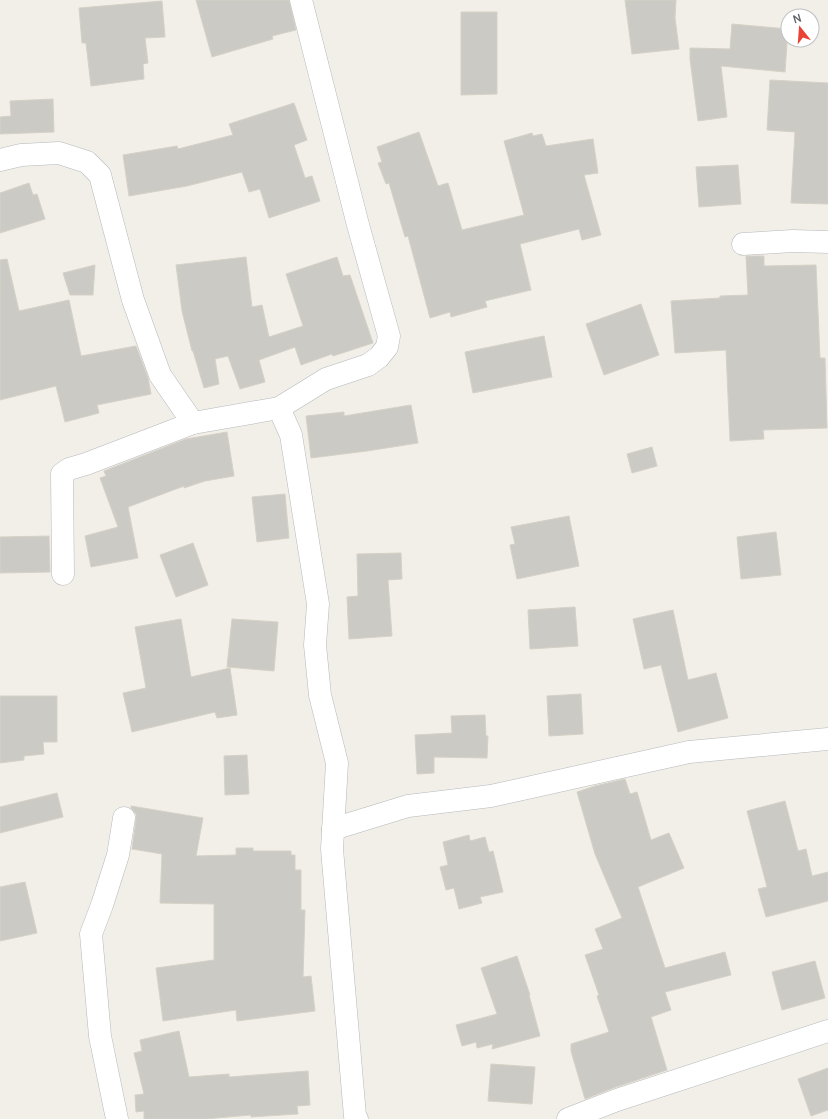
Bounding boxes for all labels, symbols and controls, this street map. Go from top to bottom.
north arrow [780,8,820,48]
text: N [791,10,803,26]

